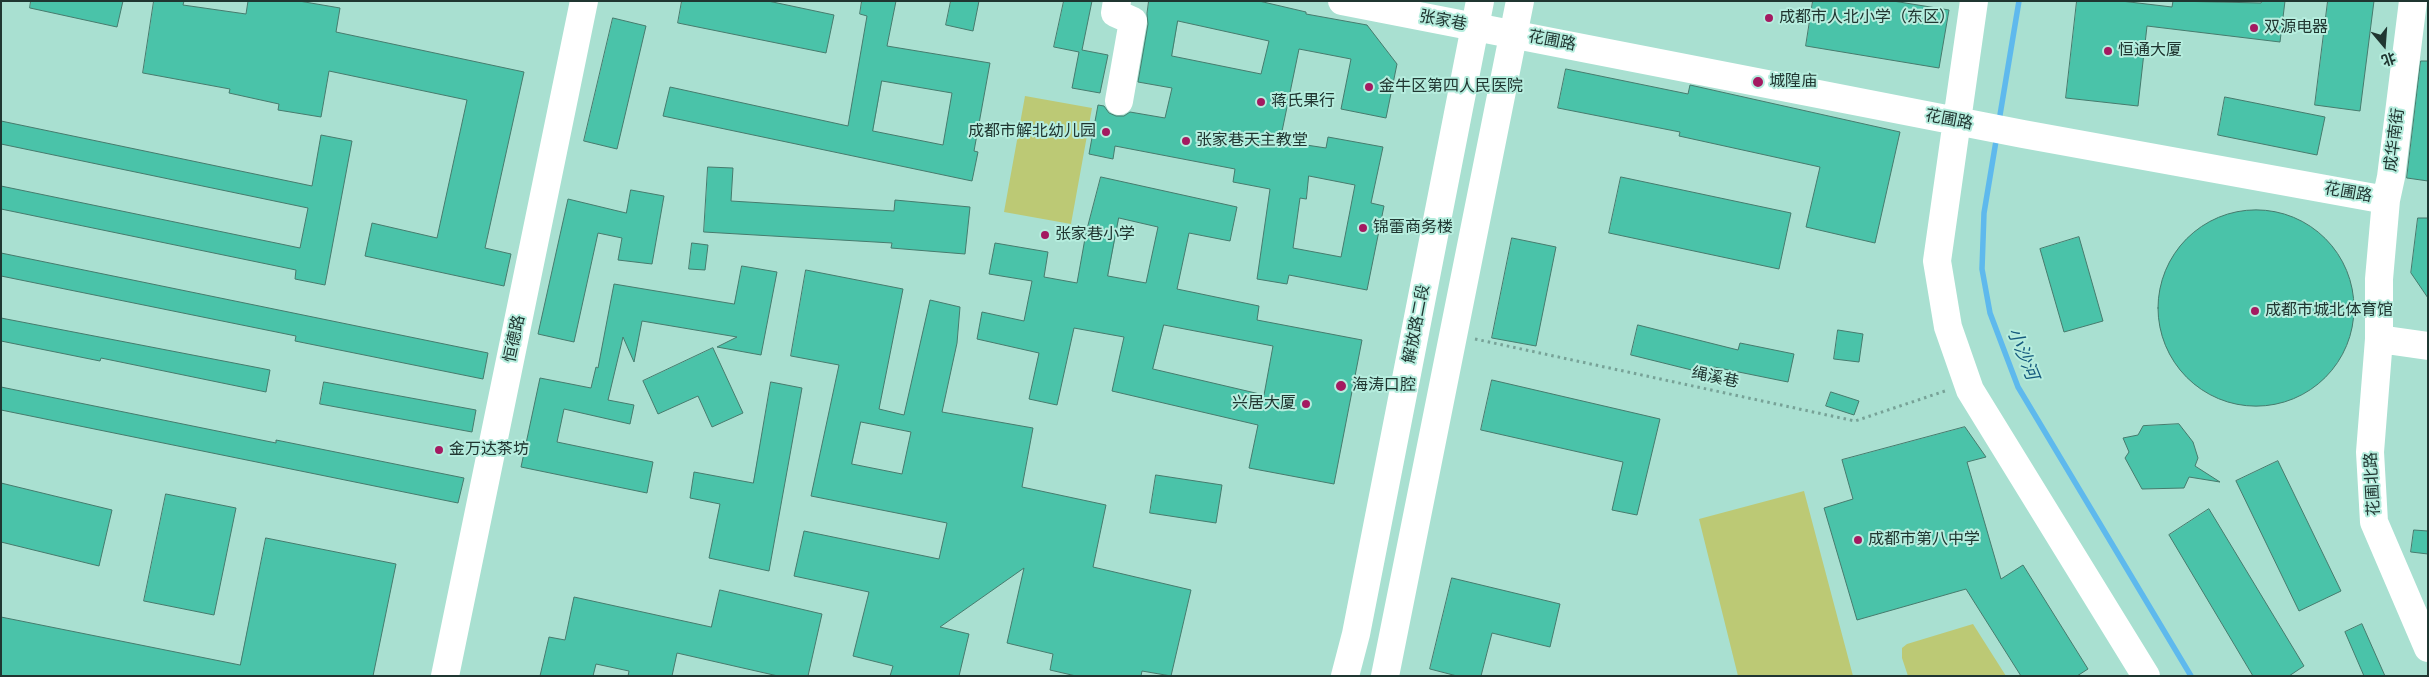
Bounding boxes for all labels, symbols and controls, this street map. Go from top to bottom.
street label: 张家巷 [1418,7,1468,35]
place label: 成都市人北小学（东区） [1779,8,1955,28]
marker: 成都市人北小学（东区） [1763,12,1775,24]
place label: 双源电器 [2264,18,2328,38]
north arrow [2359,20,2409,70]
marker: 双源电器 [2248,22,2260,34]
street label: 花圃路 [1527,27,1577,55]
place label: 恒通大厦 [2118,41,2182,61]
marker: 恒通大厦 [2102,45,2114,57]
text: 北 [2379,49,2398,70]
place label: 城隍庙 [1769,72,1817,92]
marker: 城隍庙 [1751,75,1765,89]
place label: 金牛区第四人民医院 [1379,77,1523,97]
marker: 金牛区第四人民医院 [1363,81,1375,93]
place label: 蒋氏果行 [1271,92,1335,112]
marker: 蒋氏果行 [1255,96,1267,108]
street label: 花圃路 [1924,106,1974,134]
street label: 成华南街 [2382,107,2408,173]
place label: 成都市解北幼儿园 [968,122,1096,142]
marker: 成都市解北幼儿园 [1100,126,1112,138]
place label: 张家巷天主教堂 [1196,131,1308,151]
marker: 张家巷天主教堂 [1180,135,1192,147]
street label: 花圃路 [2323,179,2373,207]
place label: 锦蕾商务楼 [1373,218,1453,238]
marker: 锦蕾商务楼 [1357,222,1369,234]
place label: 张家巷小学 [1055,225,1135,245]
marker: 张家巷小学 [1039,229,1051,241]
street label: 解放路二段 [1400,283,1434,365]
place label: 成都市城北体育馆 [2265,301,2393,321]
marker: 成都市城北体育馆 [2249,305,2261,317]
street label: 恒德路 [501,314,529,364]
water label: 小沙河 [2002,325,2042,383]
street label: 绳溪巷 [1690,364,1740,392]
place label: 海涛口腔 [1352,376,1416,396]
marker: 海涛口腔 [1334,379,1348,393]
place label: 兴居大厦 [1232,394,1296,414]
marker: 兴居大厦 [1300,398,1312,410]
place label: 金万达茶坊 [449,440,529,460]
marker: 金万达茶坊 [433,444,445,456]
street label: 花圃北路 [2362,452,2384,516]
place label: 成都市第八中学 [1868,530,1980,550]
marker: 成都市第八中学 [1852,534,1864,546]

